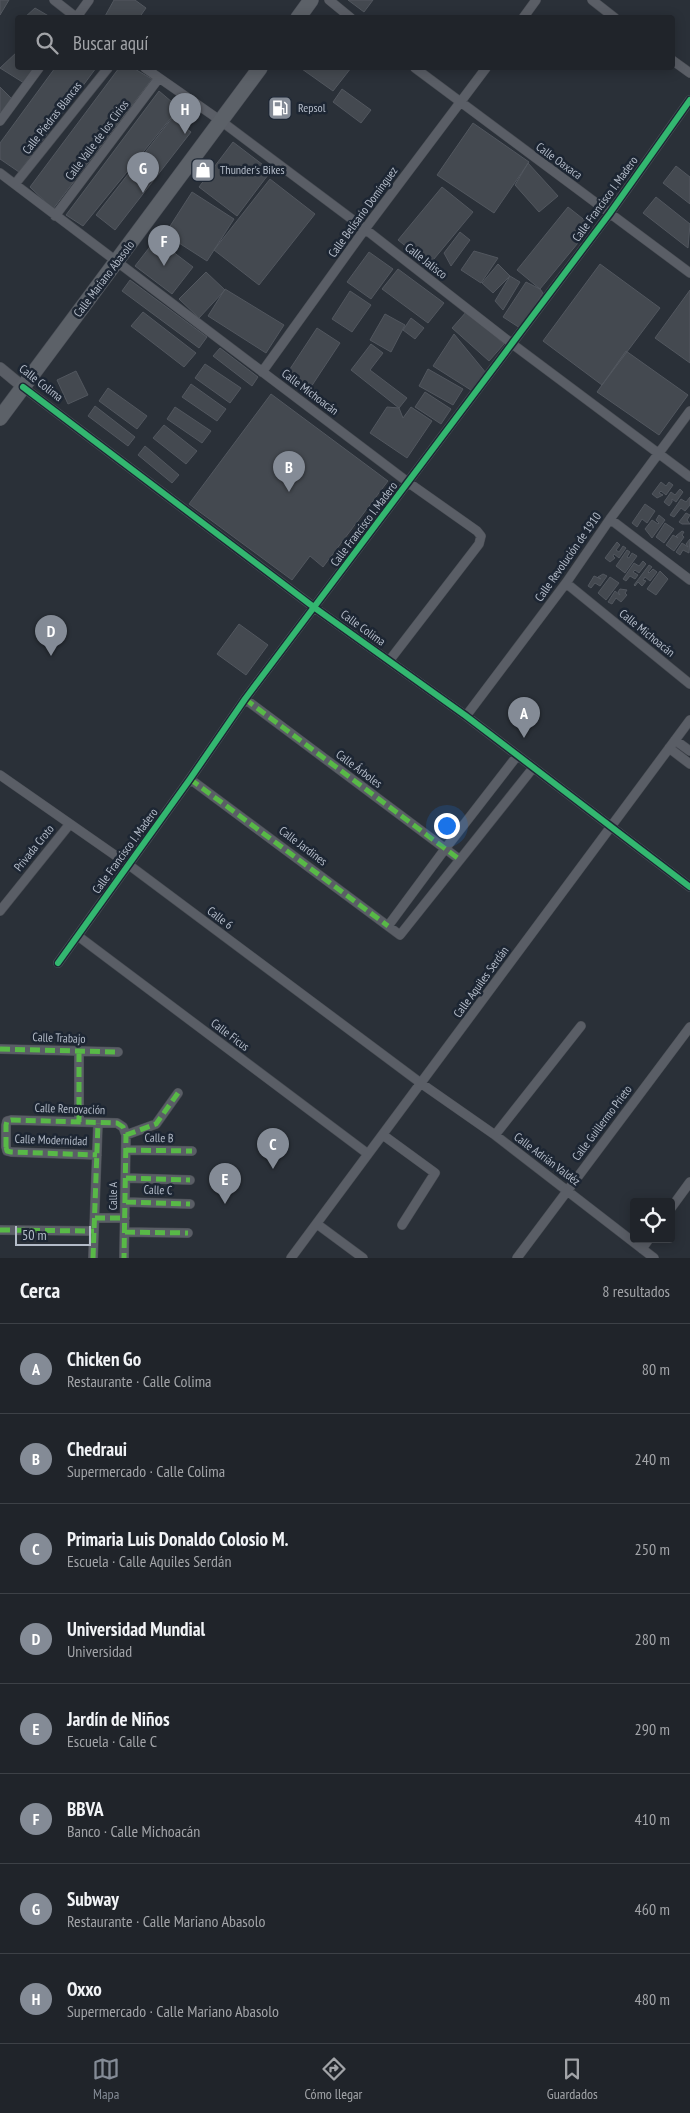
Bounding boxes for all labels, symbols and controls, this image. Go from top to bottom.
search box [15,15,675,70]
icon: search [33,29,61,57]
text: Buscar aquí [73,31,148,55]
street label: Calle Piedras Blancas [19,79,85,157]
pin: H [169,93,201,134]
fuel station icon: Repsol [267,95,293,121]
street label: Calle Valle de los Cirios [62,97,132,183]
place label: Repsol [298,100,326,115]
street label: Calle Oaxaca [533,139,585,182]
pin: G [127,152,159,193]
street label: Calle Francisco I. Madero [569,153,641,244]
shop icon: Thunder's Bikes [190,157,216,183]
place label: Thunder's Bikes [220,162,285,177]
street label: Calle Belisario Domínguez [325,163,401,260]
pin: F [148,225,180,266]
street label: Calle Mariano Abasolo [70,237,137,320]
street label: Calle Jalisco [402,239,450,282]
street label: Calle Colima [16,361,66,405]
street label: Calle Michoacán [279,365,342,418]
pin: B [273,451,305,492]
street label: Calle Francisco I. Madero [327,478,400,569]
street label: Calle Revolución de 1910 [531,509,604,604]
street label: Calle Colima [338,606,389,649]
street label: Calle Michoacán [616,606,678,660]
pin: D [35,615,67,656]
pin: A [508,697,540,738]
street label: Calle Árboles [333,746,385,791]
street label: Calle Francisco I. Madero [89,805,161,896]
your location [434,813,460,839]
street label: Privada Croto [10,822,57,874]
street label: Calle Jardines [276,823,330,869]
street label: Calle 6 [204,903,236,932]
street label: Calle Aquiles Serdán [450,943,511,1020]
street label: Calle Ficus [208,1015,253,1054]
street label: Calle Trabajo [32,1029,86,1046]
street label: Calle Guillermo Prieto [568,1082,635,1163]
street label: Calle Renovación [34,1100,106,1117]
pin: C [257,1128,289,1169]
street label: Calle Adrián Valdéz [511,1129,583,1188]
street label: Calle B [144,1130,174,1145]
street label: Calle Modernidad [14,1131,88,1148]
pin: E [209,1163,241,1204]
street label: Calle A [105,1181,120,1210]
street label: Calle C [143,1182,173,1198]
map controls [630,1198,675,1243]
button: locate [630,1198,675,1243]
scale bar [15,1223,91,1246]
text: 50 m [22,1226,47,1244]
text: Cerca [20,1277,60,1304]
text: 8 resultados [602,1281,670,1301]
text: Chicken Go [67,1347,141,1371]
text: A [32,1359,40,1379]
text: 80 m [642,1359,670,1379]
text: Restaurante · Calle Colima [67,1371,211,1391]
text: Chedraui [67,1437,127,1461]
text: B [32,1449,40,1469]
text: 240 m [635,1449,670,1469]
text: Supermercado · Calle Colima [67,1461,225,1481]
text: Primaria Luis Donaldo Colosio M. [67,1527,289,1551]
text: C [32,1539,40,1559]
text: 250 m [635,1539,670,1559]
text: Escuela · Calle Aquiles Serdán [67,1551,231,1571]
text: Universidad Mundial [67,1617,205,1641]
text: D [32,1629,40,1649]
text: 280 m [635,1629,670,1649]
text: Universidad [67,1641,132,1661]
text: Jardín de Niños [67,1707,170,1731]
text: E [33,1719,39,1739]
text: 290 m [635,1719,670,1739]
text: Escuela · Calle C [67,1731,157,1751]
text: BBVA [67,1797,104,1821]
text: F [33,1809,39,1829]
text: 410 m [635,1809,670,1829]
text: Banco · Calle Michoacán [67,1821,200,1841]
text: Subway [67,1887,119,1911]
text: G [32,1899,40,1919]
text: 460 m [635,1899,670,1919]
text: Restaurante · Calle Mariano Abasolo [67,1911,265,1931]
text: Oxxo [67,1977,102,2001]
text: H [32,1989,40,2009]
text: 480 m [635,1989,670,2009]
text: Supermercado · Calle Mariano Abasolo [67,2001,279,2021]
tab: Mapa [92,2055,120,2103]
tab: Cómo llegar [305,2055,362,2103]
tab: Guardados [547,2055,598,2103]

